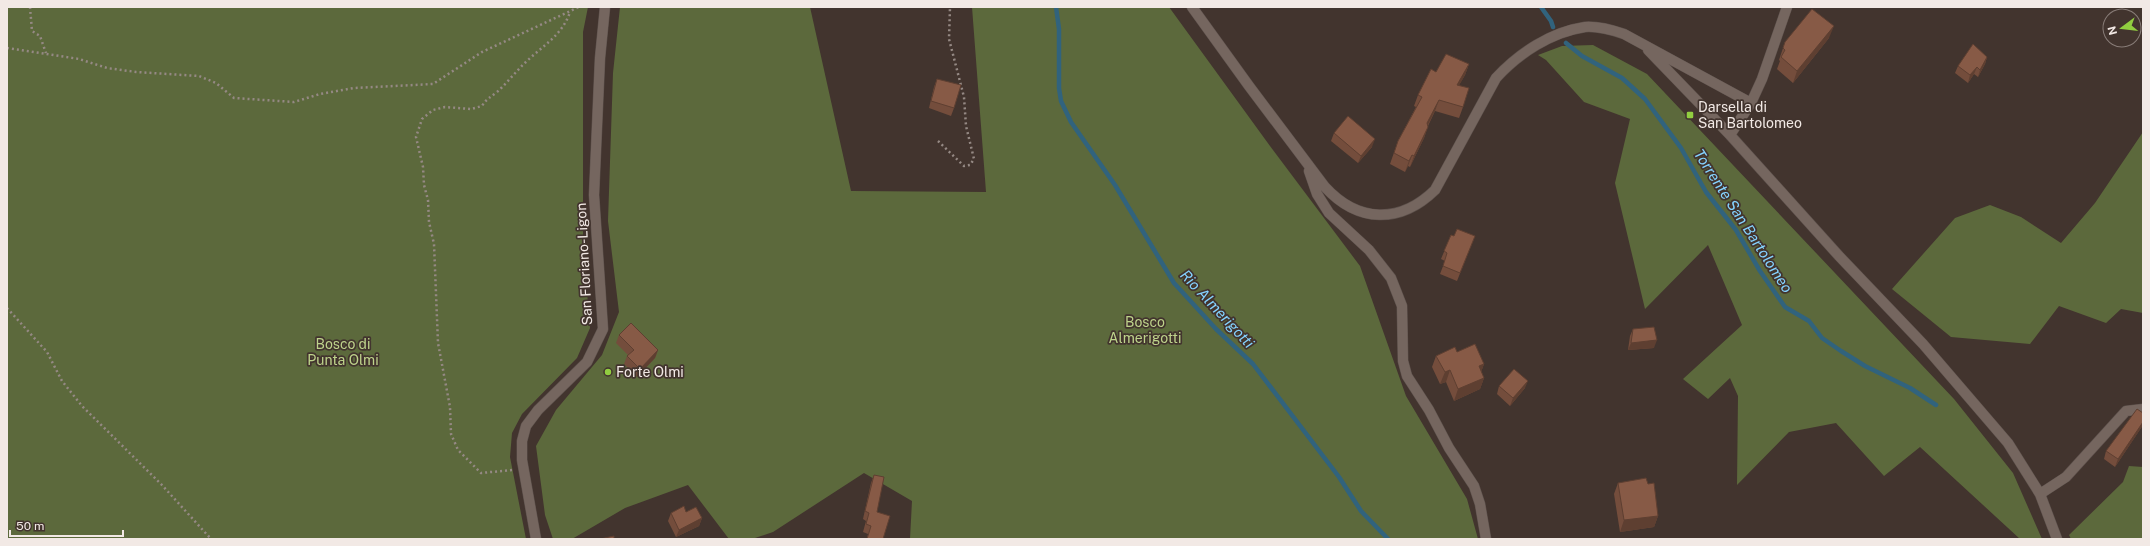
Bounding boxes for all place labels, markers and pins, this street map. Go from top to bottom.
place label: Darsella di San Bartolomeo [1698,99,1802,131]
marker: Darsella di San Bartolomeo [1685,110,1695,120]
place label: Forte Olmi [616,364,684,380]
marker: Forte Olmi [603,367,613,377]

